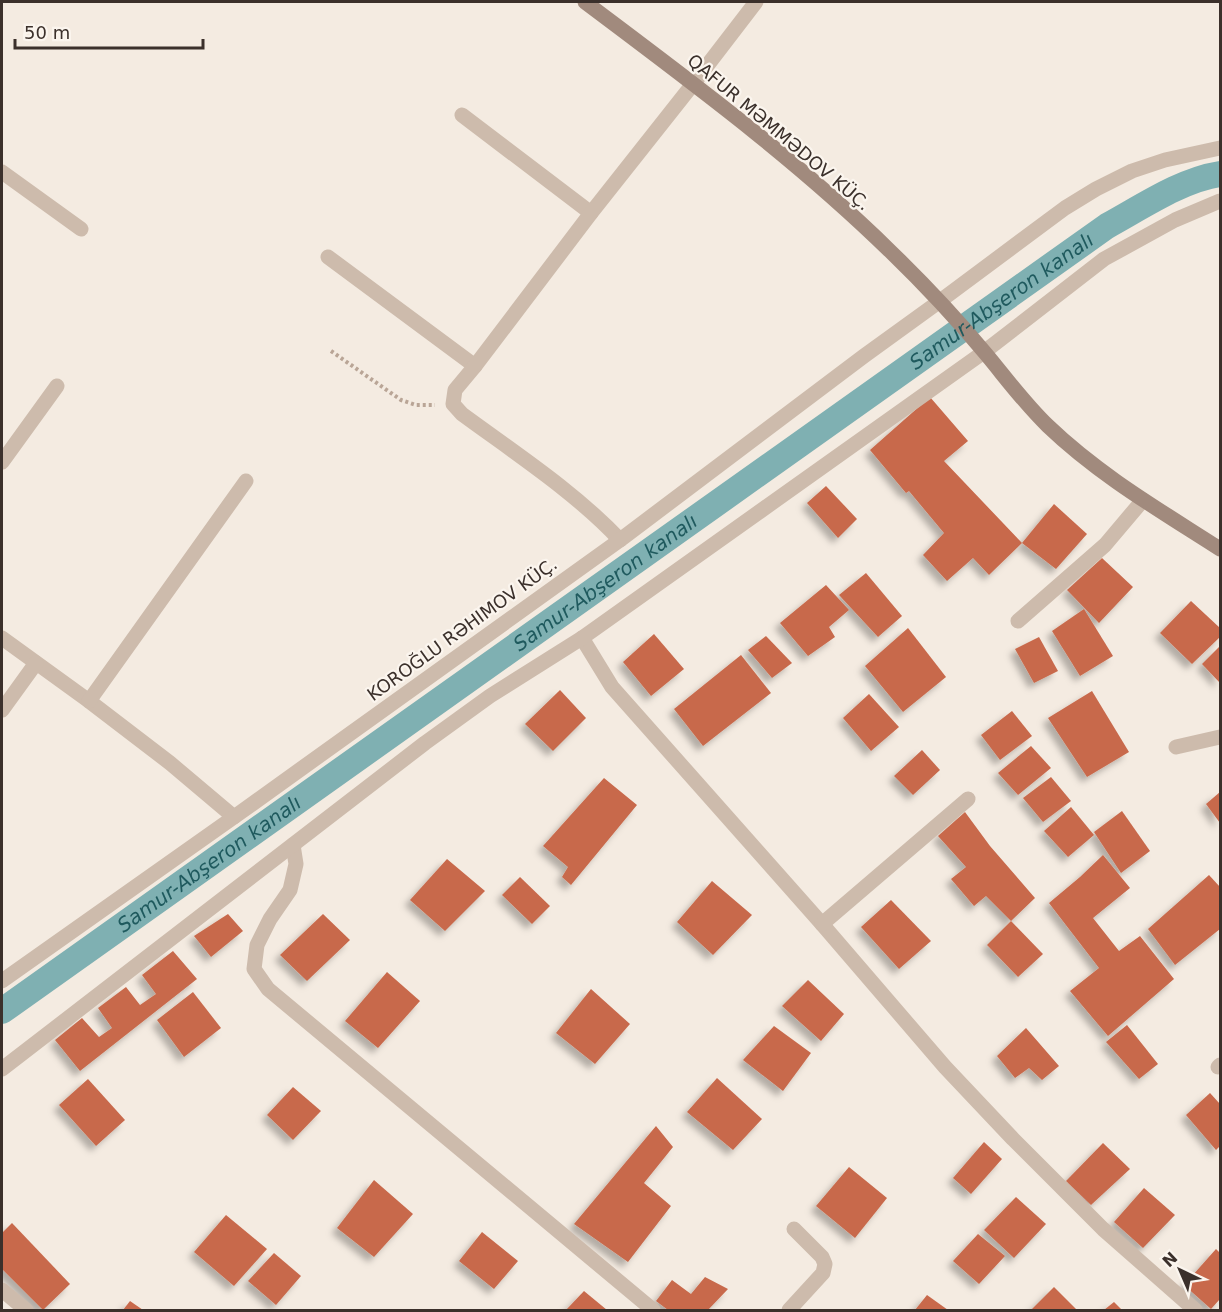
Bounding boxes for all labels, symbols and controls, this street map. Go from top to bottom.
scale bar [15,12,202,50]
text: 50 m [24,22,70,43]
street label: QAFUR MƏMMƏDOV KÜÇ. [684,49,874,215]
water label: Samur-Abşeron kanalı [905,227,1098,374]
water label: Samur-Abşeron kanalı [509,509,702,656]
street label: KOROĞLU RƏHIMOV KÜÇ. [363,553,561,705]
water label: Samur-Abşeron kanalı [112,790,306,937]
north arrow [1150,1240,1210,1300]
text: N [1159,1248,1181,1271]

